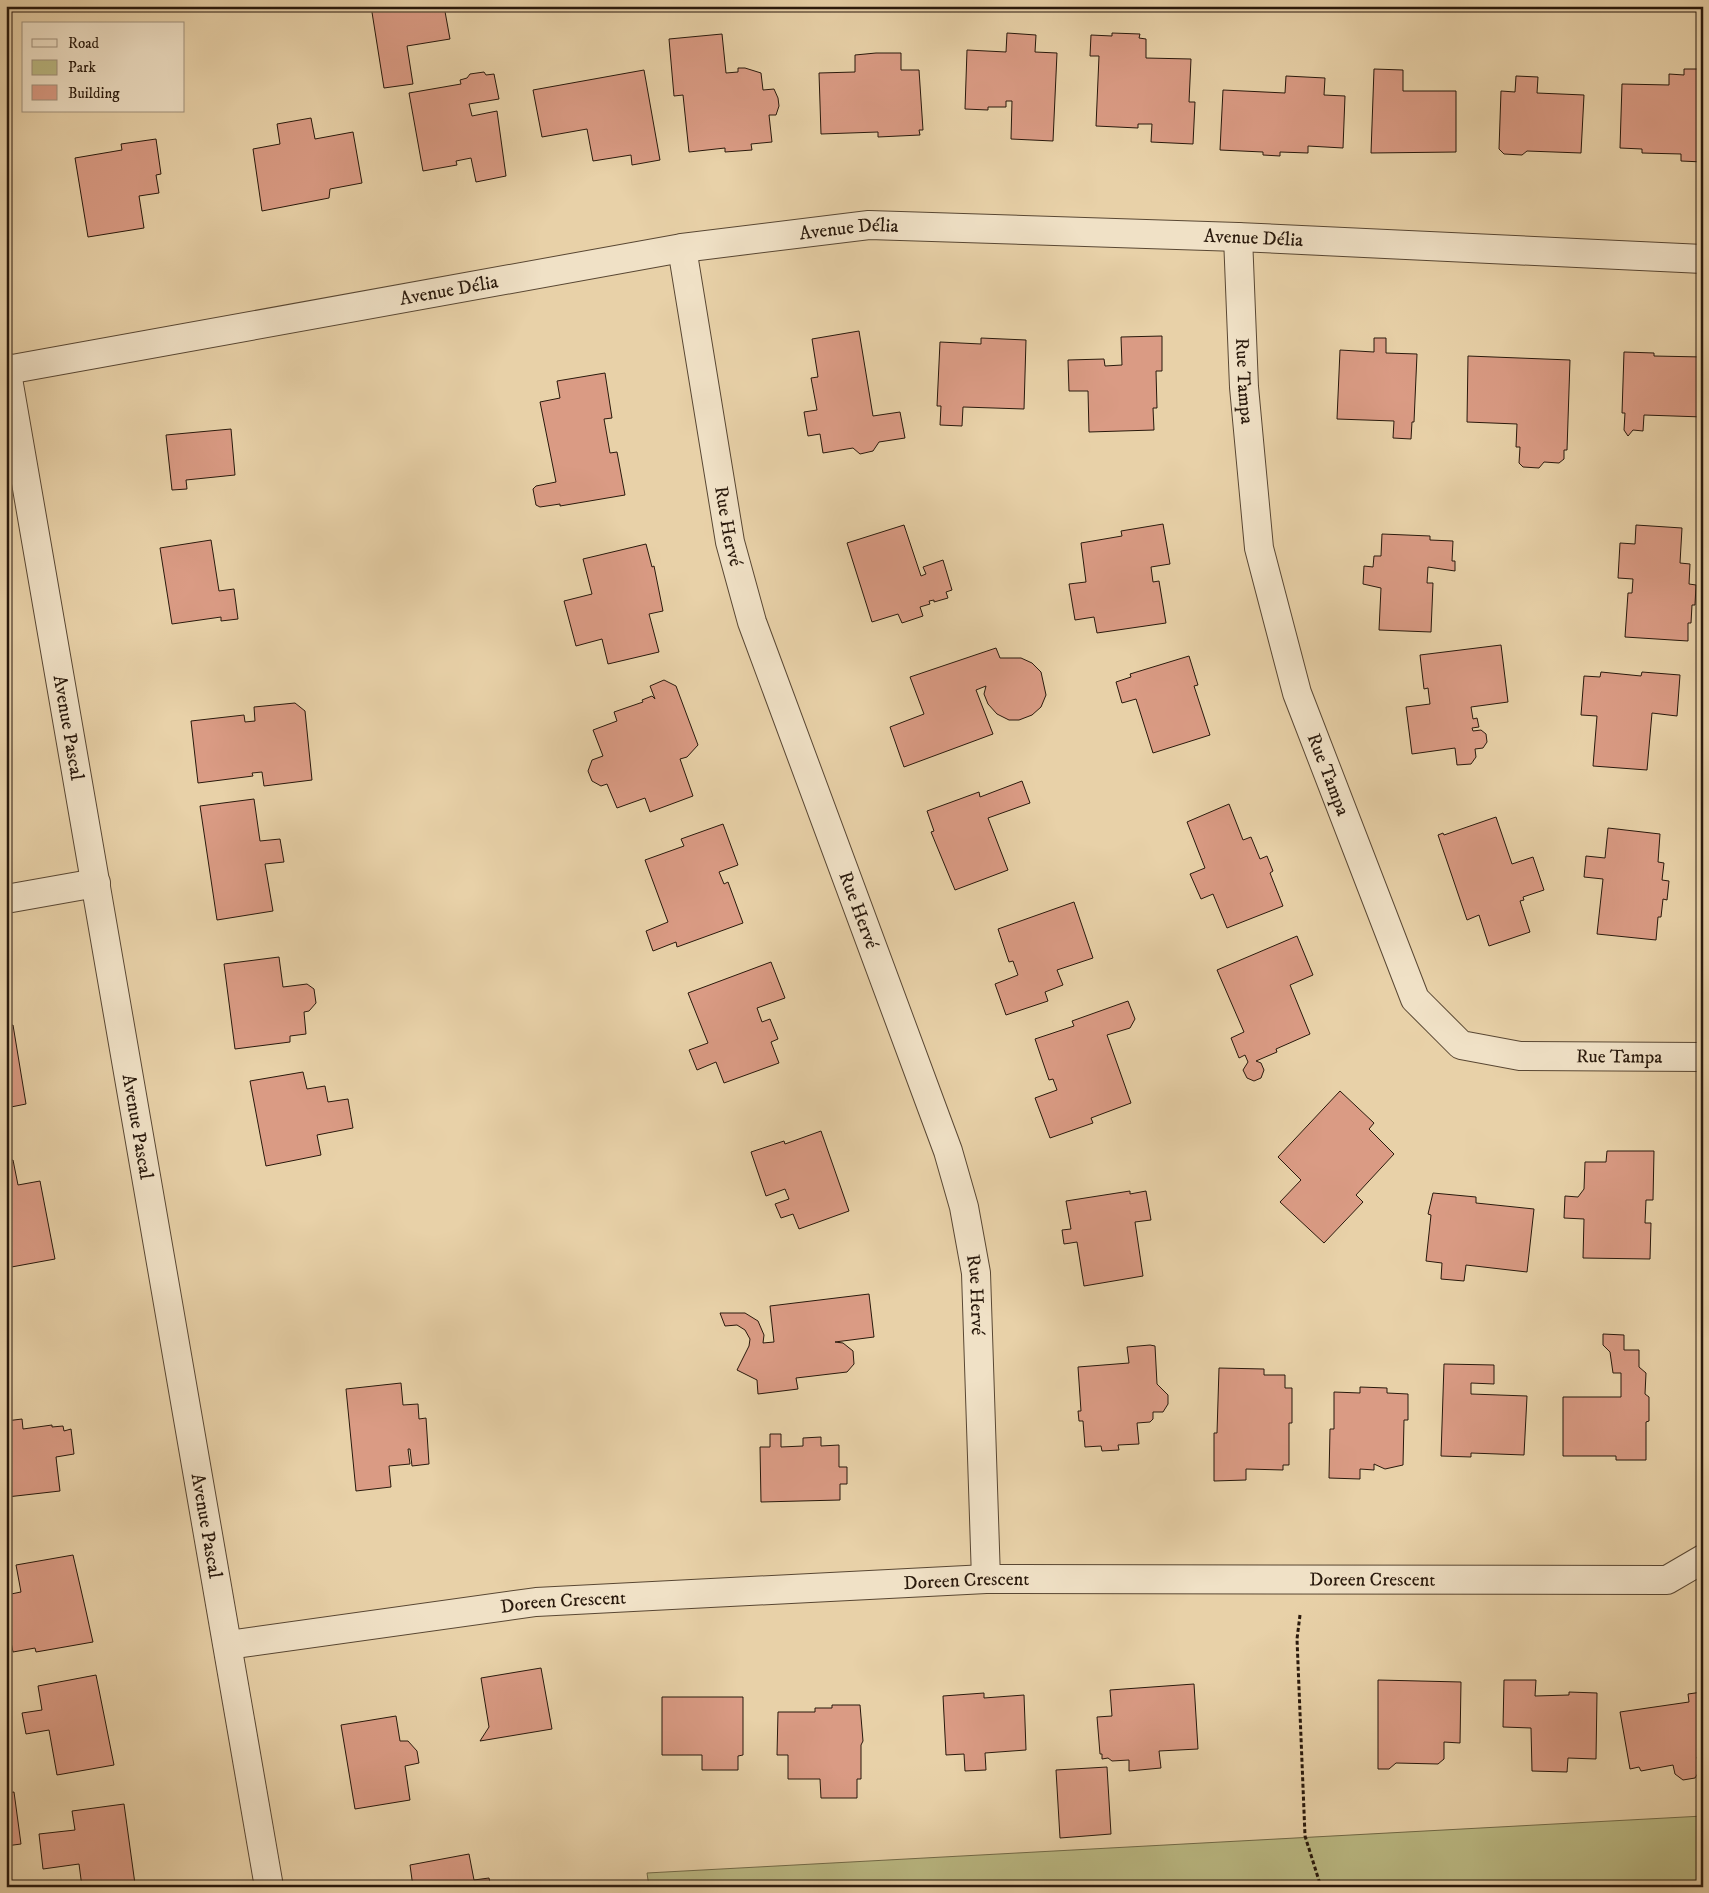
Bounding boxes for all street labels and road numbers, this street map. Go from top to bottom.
street label: Avenue Délia [798,213,899,245]
street label: Avenue Délia [1203,224,1304,252]
street label: Avenue Délia [398,270,500,310]
street label: Rue Tampa [1231,337,1259,425]
street label: Rue Hervé [710,485,748,569]
street label: Avenue Pascal [48,673,89,782]
street label: Rue Tampa [1302,730,1355,819]
street label: Rue Hervé [834,868,884,952]
street label: Rue Tampa [1576,1045,1663,1068]
street label: Avenue Pascal [117,1072,158,1181]
street label: Rue Hervé [961,1252,990,1336]
street label: Avenue Pascal [186,1471,227,1580]
street label: Doreen Crescent [903,1567,1029,1595]
street label: Doreen Crescent [1309,1568,1435,1591]
street label: Doreen Crescent [499,1586,627,1618]

